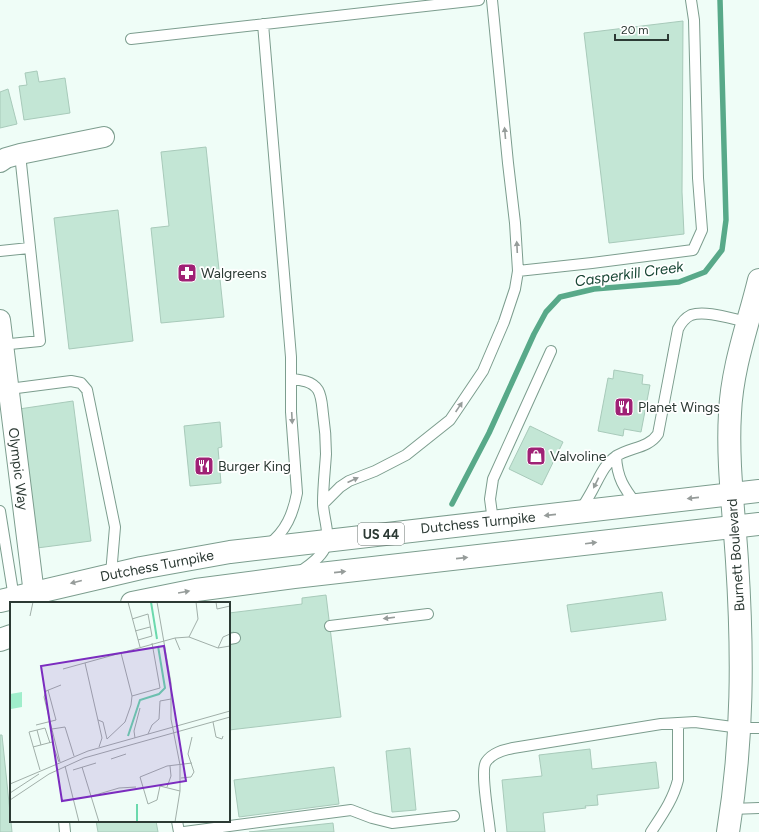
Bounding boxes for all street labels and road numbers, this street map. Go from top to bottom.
street label: Olympic Way [5,427,32,512]
street label: Burnett Boulevard [724,498,748,612]
street label: Dutchess Turnpike [420,508,537,537]
road number: US 44 [358,523,404,545]
street label: Dutchess Turnpike [99,547,216,585]

